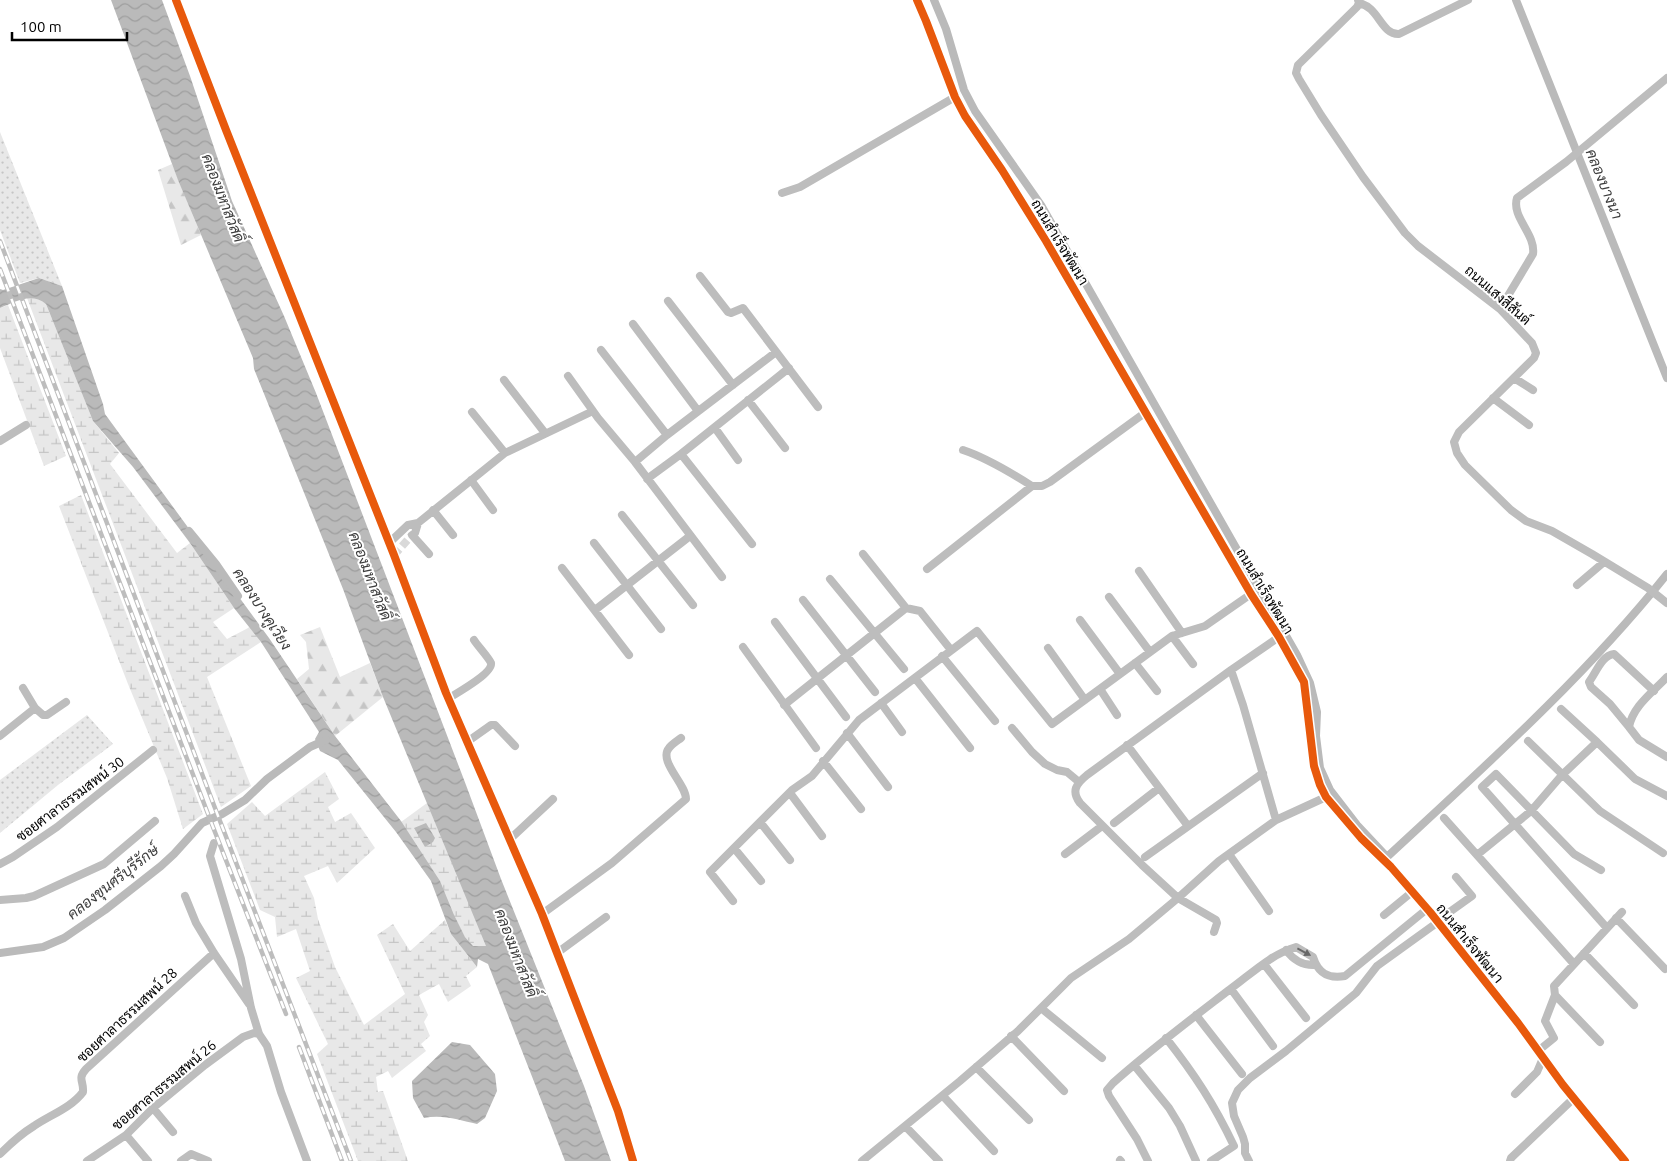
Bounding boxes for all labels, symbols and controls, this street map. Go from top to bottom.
scale bar [12,10,128,42]
text: 100 m [20,18,62,35]
water label: คลองบางนา [1583,146,1626,221]
water label: คลองมหาสวัสดิ์ [199,149,255,247]
street label: ถนนสำเร็จพัฒนา [1028,196,1093,288]
street label: ถนนแสงสีสันต์ [1462,261,1535,328]
water label: คลองมหาสวัสดิ์ [346,527,402,625]
street label: ถนนสำเร็จพัฒนา [1233,545,1298,637]
water label: คลองบางคูเวียง [228,564,296,654]
street label: ซอยศาลาธรรมสพน์ 30 [12,752,127,845]
water label: คลองขุนศรีบุรีรักษ์ [63,839,165,925]
street label: ถนนสำเร็จพัฒนา [1433,900,1508,986]
water label: คลองมหาสวัสดิ์ [492,904,548,1002]
one-way arrow [1297,948,1312,956]
street label: ซอยศาลาธรรมสพน์ 28 [73,964,180,1065]
street label: ซอยศาลาธรรมสพน์ 26 [108,1036,219,1133]

